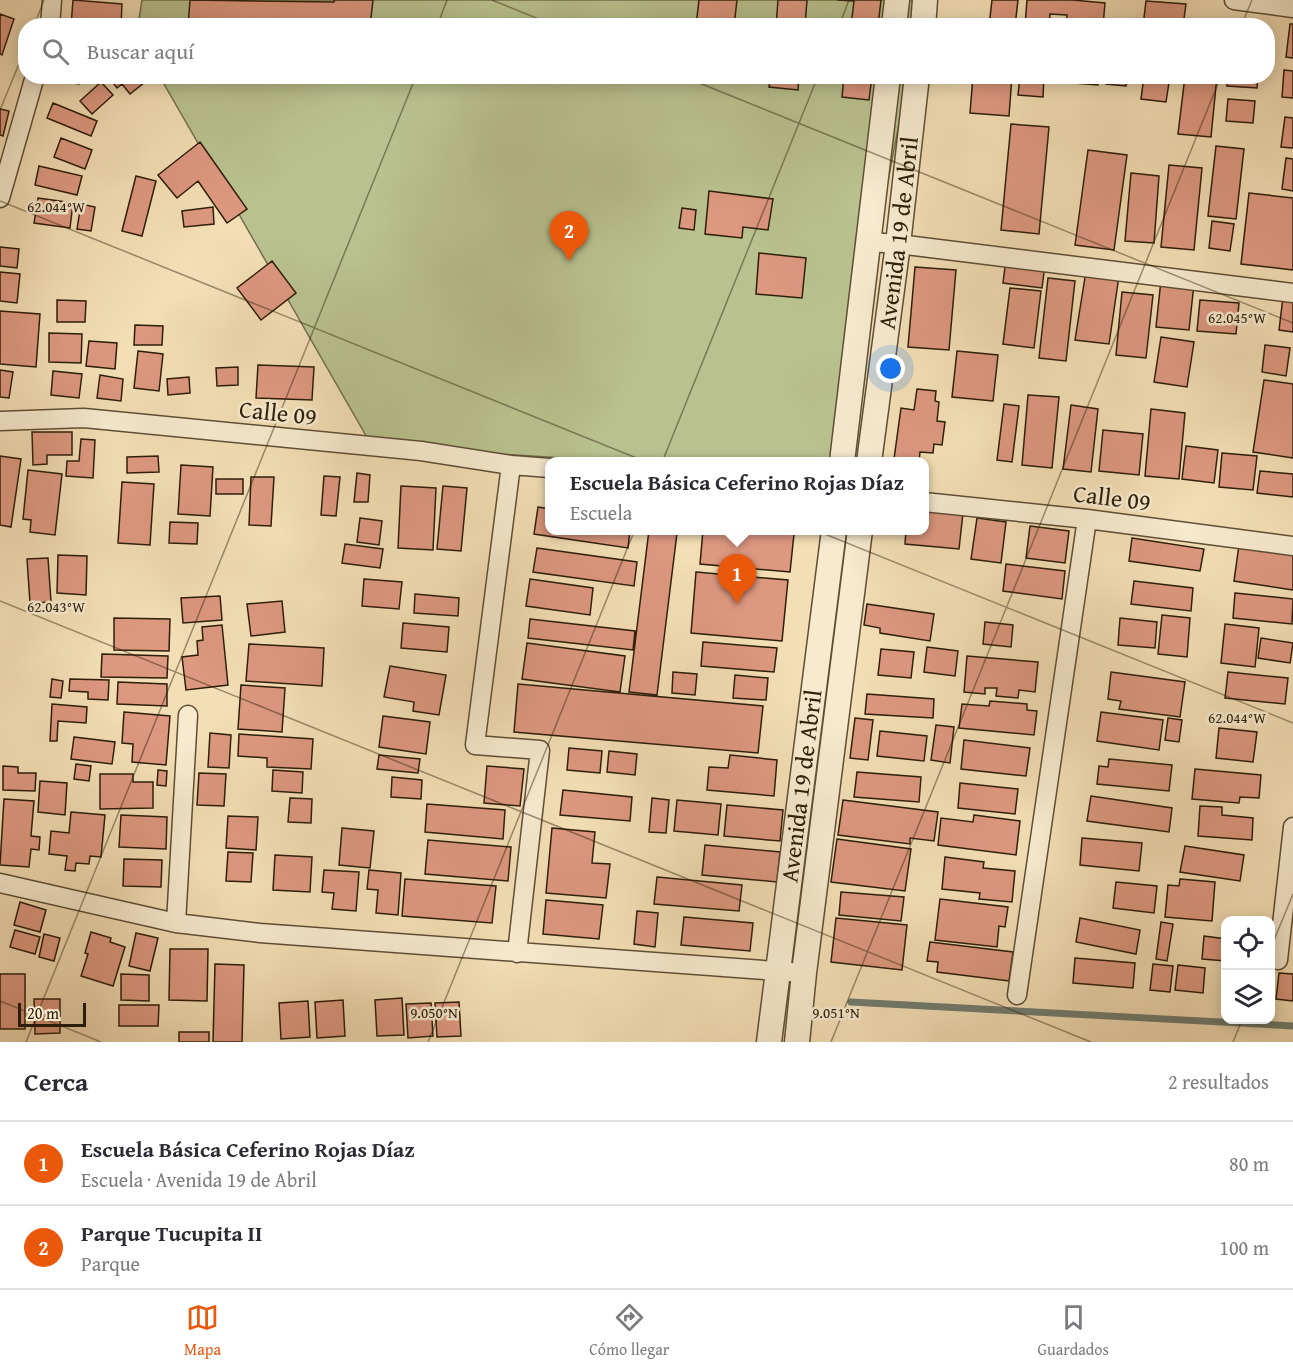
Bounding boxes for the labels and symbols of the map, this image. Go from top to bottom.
street label: Avenida 19 de Abril [869,134,927,331]
text: 62.044°W [27,196,85,217]
pin: 2 [550,212,588,261]
text: 62.045°W [1208,307,1266,328]
your location [876,354,905,383]
street label: Calle 09 [238,391,318,434]
street label: Calle 09 [1071,475,1153,520]
pin: 1 [718,554,756,604]
text: 62.043°W [27,596,85,617]
street label: Avenida 19 de Abril [771,687,831,884]
text: 62.044°W [1208,707,1266,728]
scale bar [18,1000,86,1028]
text: 9.050°N [410,1002,458,1023]
text: 9.051°N [812,1002,860,1023]

